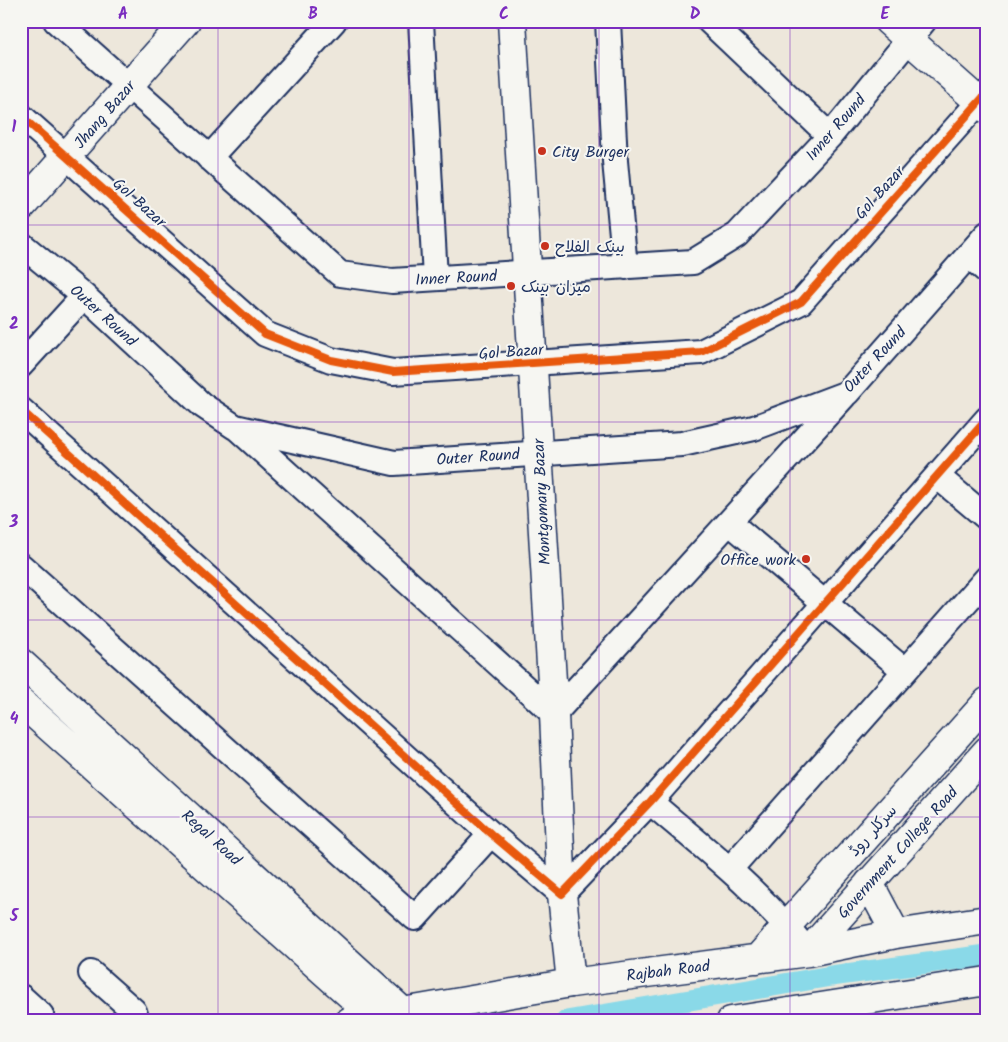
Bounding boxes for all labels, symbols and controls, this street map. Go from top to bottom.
text: A [118,2,128,27]
text: B [308,2,318,27]
text: C [499,2,509,27]
text: D [690,2,701,27]
text: E [881,2,891,27]
street label: Jhang Bazar [68,74,143,155]
street label: Inner Round [800,88,873,167]
text: 1 [12,115,17,140]
place label: City Burger [552,140,630,165]
marker: City Burger [536,145,548,157]
street label: Gol Bazar [849,159,912,225]
street label: Gol Bazar [107,172,173,235]
place label: بینک الفلاح [555,235,625,260]
marker: بینک الفلاح [539,240,551,252]
street label: Inner Round [415,264,499,293]
place label: میزان بینک [521,275,591,300]
street label: Outer Round [64,279,143,354]
marker: میزان بینک [505,280,517,292]
text: 2 [9,312,19,337]
street label: Outer Round [838,320,913,399]
street label: Gol Bazar [478,338,546,367]
street label: Montgomary Bazar [527,436,558,566]
street label: Outer Round [436,442,522,473]
text: 3 [9,510,19,535]
place label: Office work [720,548,796,573]
marker: Office work [800,553,812,565]
text: 4 [10,707,19,732]
street label: Government College Road [832,780,965,925]
street label: سرکلر روڈ [843,799,903,863]
street label: Regal Road [175,804,248,873]
text: 5 [9,904,20,929]
street label: Rajbah Road [625,954,712,989]

